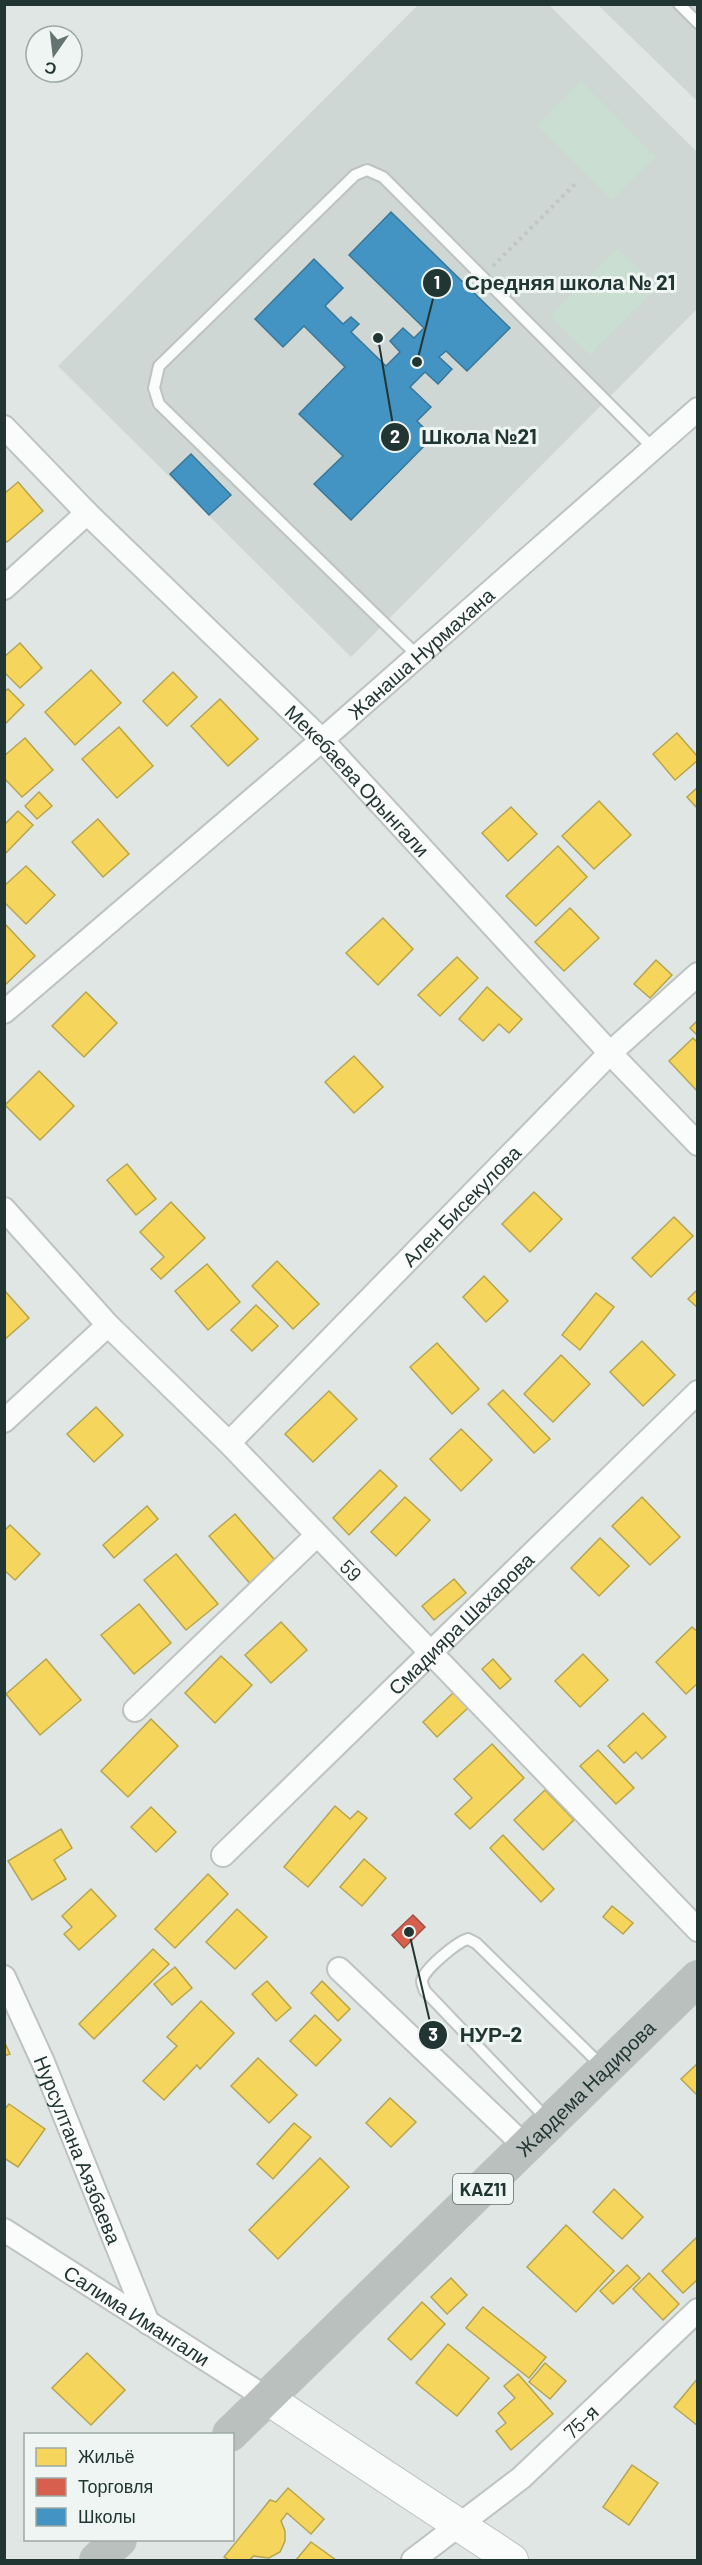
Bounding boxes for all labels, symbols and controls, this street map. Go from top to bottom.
north arrow [24,24,84,84]
text: С [42,58,58,80]
callout: Средняя школа № 21 [422,263,687,302]
text: Средняя школа № 21 [465,269,675,294]
text: 1 [434,271,440,293]
callout: Школа №21 [380,417,549,456]
text: Школа №21 [421,423,537,448]
text: 2 [390,425,400,447]
street label: Жанаша Нурмахана [343,582,499,724]
street label: Мекебаева Орынгали [281,699,435,861]
street label: Ален Бисекулова [397,1139,526,1271]
street label: Смадияра Шахарова [383,1547,539,1699]
street label: 59 [335,1554,367,1586]
street label: Жардема Надирова [511,2014,660,2161]
callout: НУР-2 [418,2015,534,2054]
text: НУР-2 [460,2021,522,2046]
text: 3 [428,2023,438,2045]
street label: Нурсултана Аязбаева [30,2052,127,2248]
road number: KAZ11 [453,2174,513,2204]
street label: Салима Имангали [60,2260,215,2371]
street label: 75-я [559,2399,603,2443]
legend [24,2433,234,2541]
text: Жильё [78,2445,135,2467]
text: Торговля [78,2475,153,2497]
text: Школы [78,2505,136,2527]

